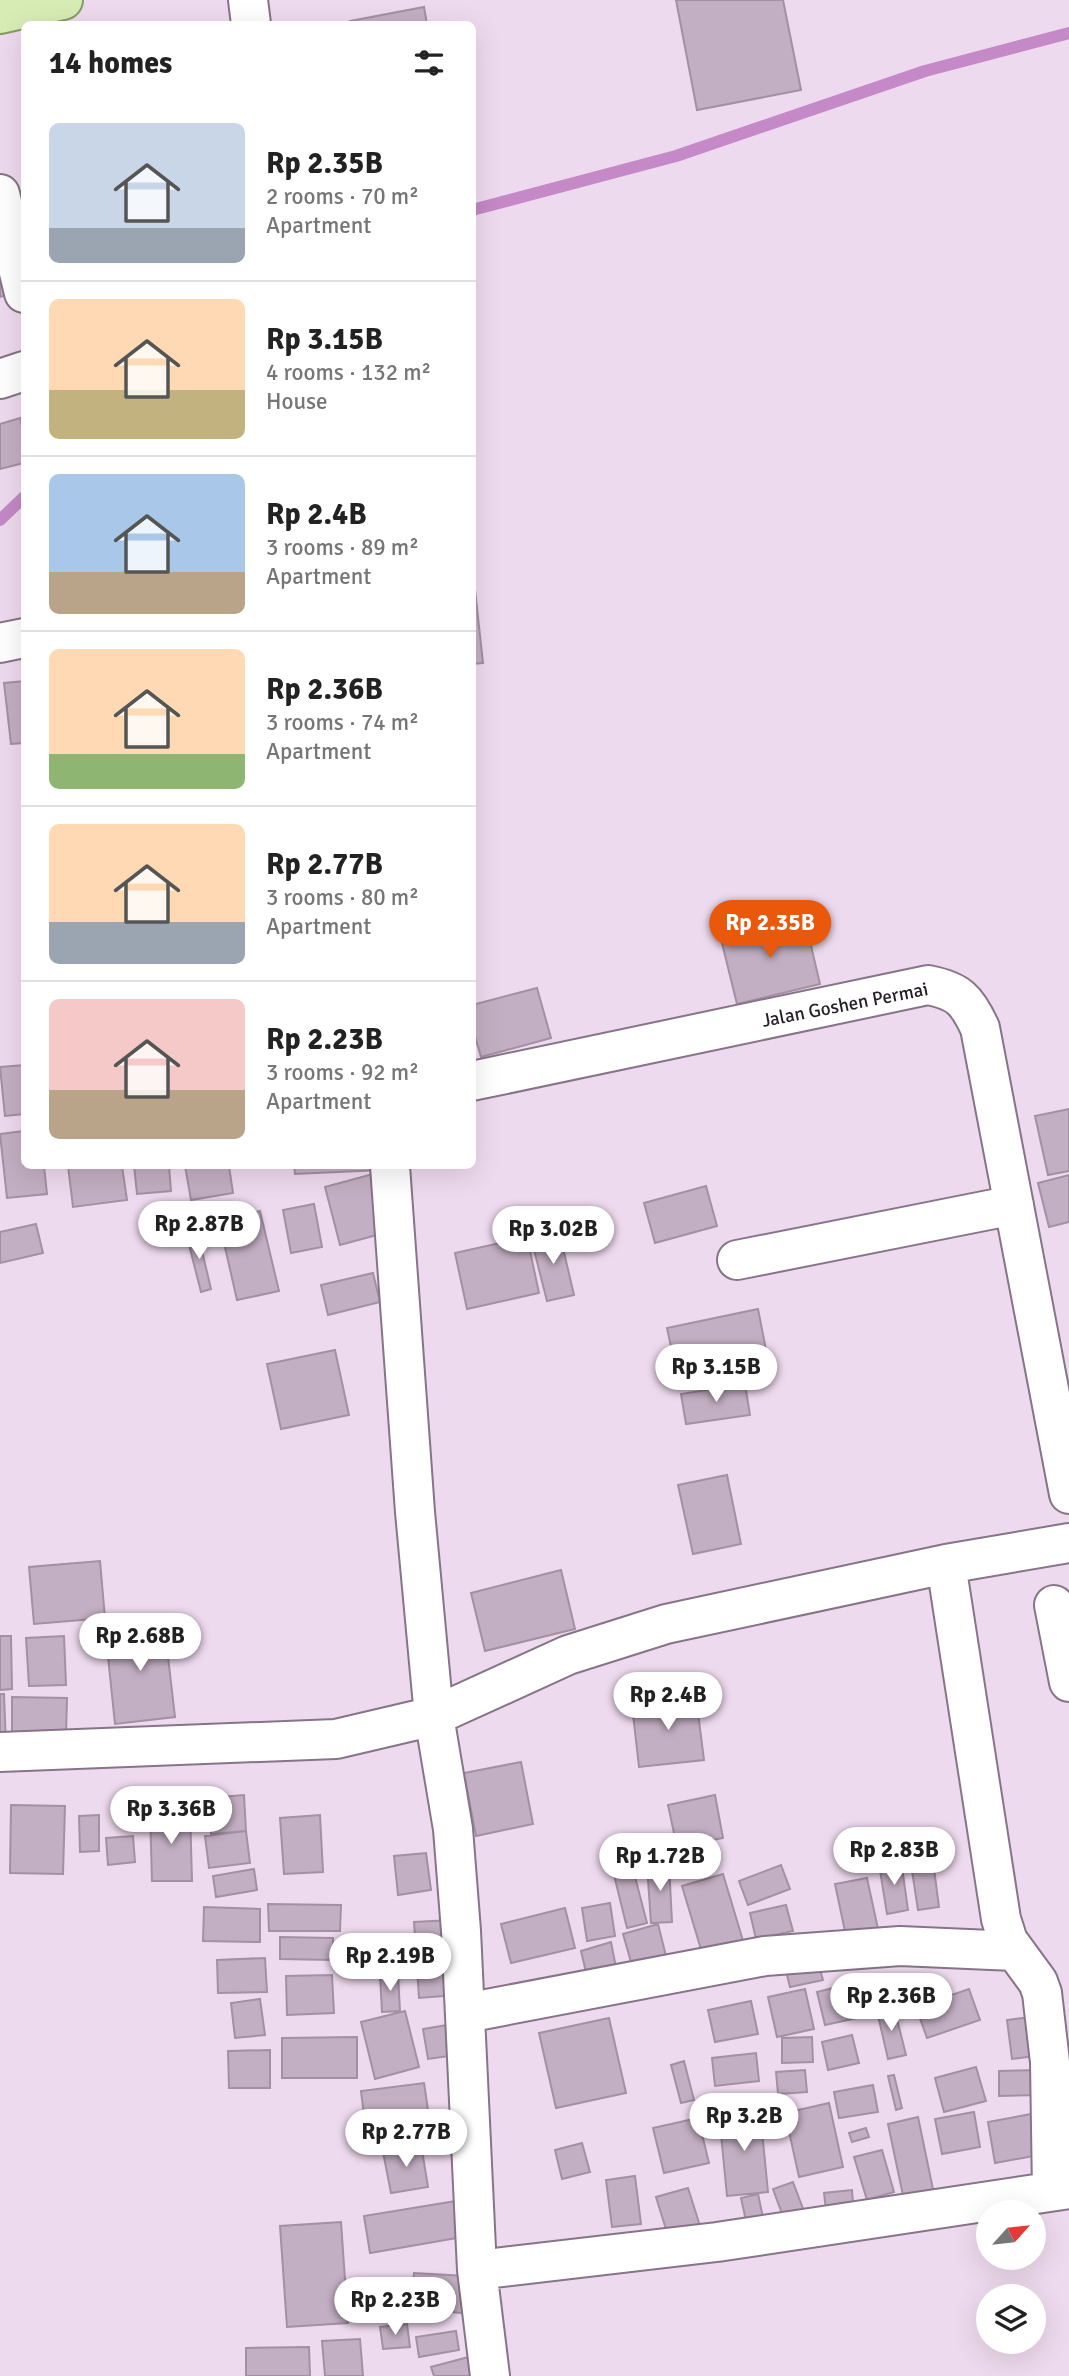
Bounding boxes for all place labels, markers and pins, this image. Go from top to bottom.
pin: Rp 2.35B [698,900,842,960]
pin: Rp 2.87B [127,1202,271,1261]
pin: Rp 3.02B [481,1206,625,1266]
pin: Rp 3.15B [644,1344,788,1404]
pin: Rp 2.68B [68,1614,212,1673]
pin: Rp 2.4B [603,1672,733,1732]
pin: Rp 3.36B [99,1786,243,1846]
pin: Rp 2.83B [822,1828,966,1887]
pin: Rp 1.72B [588,1834,732,1893]
pin: Rp 2.19B [318,1934,462,1993]
pin: Rp 2.36B [819,1974,963,2033]
pin: Rp 3.2B [679,2094,809,2153]
pin: Rp 2.77B [334,2110,478,2169]
pin: Rp 2.23B [323,2278,467,2337]

